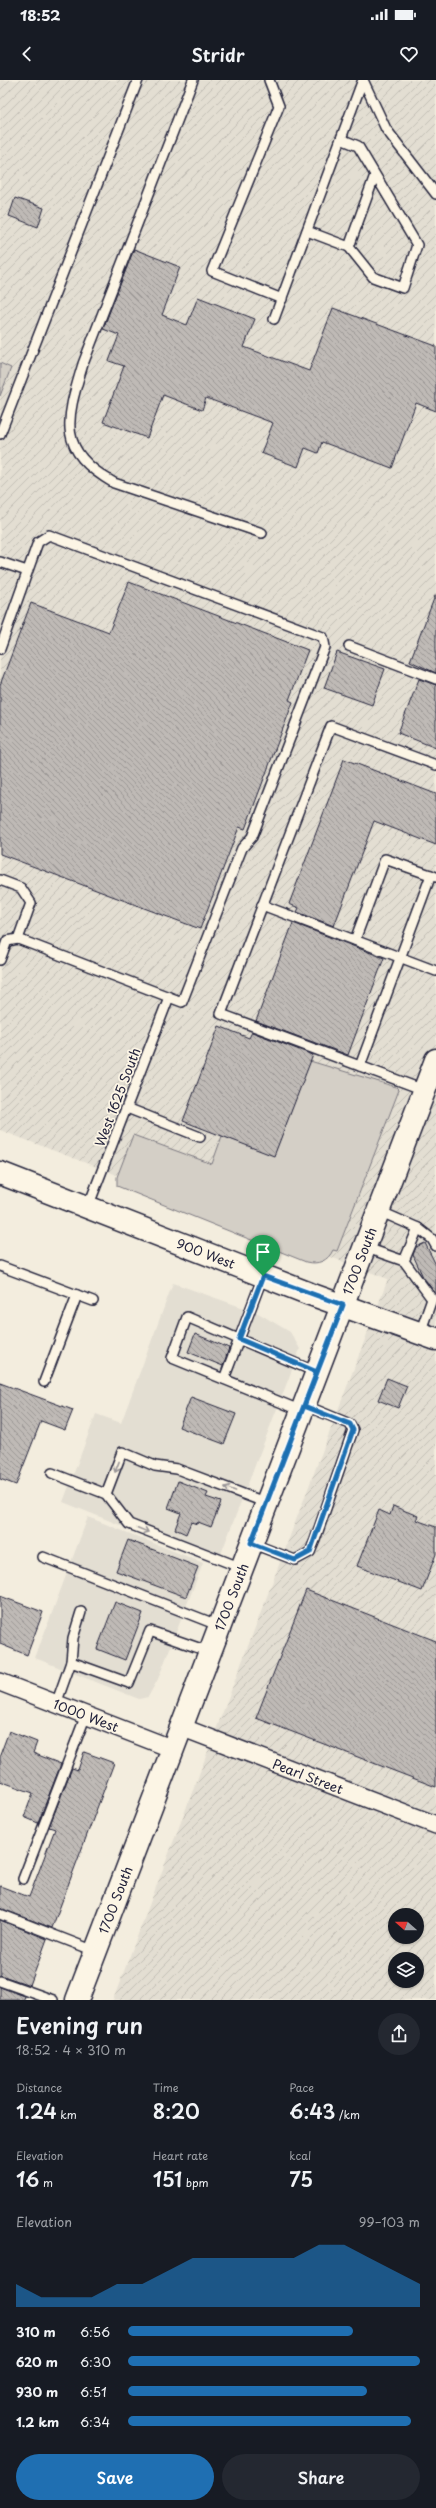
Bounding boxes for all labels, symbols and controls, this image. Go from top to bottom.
text: 18:52 [20,3,61,26]
text: Stridr [191,41,245,68]
icon: back [16,43,38,65]
icon: heart [398,43,420,65]
street label: West 1625 South [89,1045,145,1149]
street label: 1700 South [337,1224,381,1298]
street label: 900 West [174,1233,238,1273]
pin [246,1235,280,1276]
icon: arrive [252,1241,274,1263]
one-way arrow [112,1460,120,1472]
one-way arrow [224,1485,237,1492]
one-way arrow [137,1527,149,1534]
street label: 1700 South [209,1560,253,1634]
street label: 1000 West [51,1694,121,1736]
street label: Pearl Street [270,1754,346,1798]
street label: 1700 South [93,1863,137,1937]
north arrow [388,1908,424,1944]
map controls [388,1908,424,1988]
button: layers [388,1952,424,1988]
text: Evening run [16,2008,143,2041]
button: share [378,2013,420,2055]
text: 18:52 · 4 × 310 m [16,2040,126,2059]
text: Distance [16,2079,62,2096]
text: Time [153,2079,179,2096]
text: Pace [289,2079,314,2096]
text: 1.24 [16,2096,57,2126]
text: 8:20 [153,2096,200,2126]
text: 6:43 [289,2096,335,2126]
text: km [57,2106,77,2123]
text: /km [335,2106,360,2123]
text: Elevation [16,2147,63,2164]
text: Heart rate [153,2147,208,2164]
text: kcal [289,2147,311,2164]
text: 16 [16,2164,39,2194]
text: 151 [153,2164,182,2194]
text: 75 [289,2164,313,2194]
text: m [39,2174,53,2191]
text: bpm [182,2174,209,2191]
text: Elevation [16,2212,72,2231]
text: 99–103 m [359,2212,420,2231]
text: 310 m [16,2322,56,2341]
text: 6:56 [80,2322,110,2341]
text: 620 m [16,2352,58,2371]
text: 6:30 [80,2352,111,2371]
text: 930 m [16,2382,58,2401]
text: 6:51 [80,2382,107,2401]
text: 1.2 km [16,2412,59,2431]
text: 6:34 [80,2412,110,2431]
button: Save [16,2454,214,2500]
button: Share [222,2454,420,2500]

